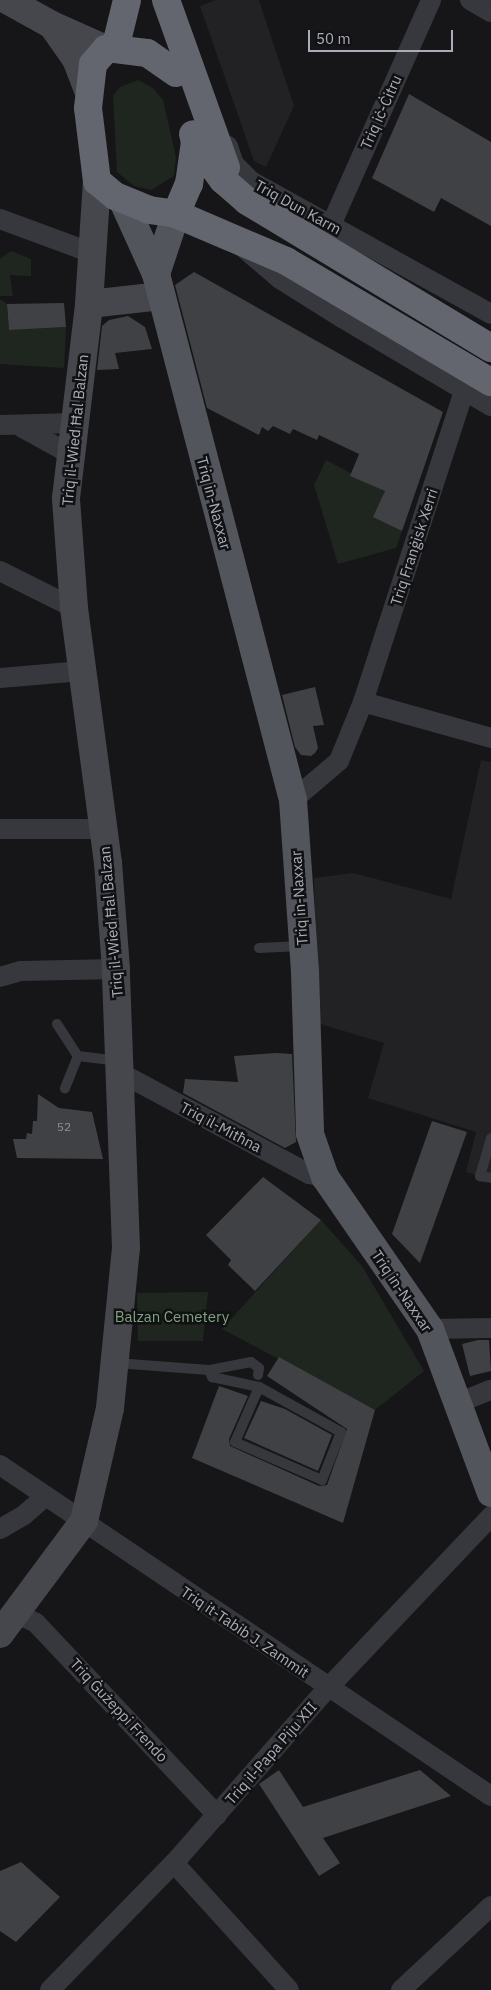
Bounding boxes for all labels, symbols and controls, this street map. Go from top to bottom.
scale bar [311,20,456,52]
text: 50 m [316,29,351,48]
street label: Triq iċ-Ċitru [357,72,405,152]
street label: Triq Dun Karm [252,176,344,238]
street label: Triq il-Wied Ħal Balzan [58,353,92,507]
street label: Triq in-Naxxar [193,455,235,551]
street label: Triq Franġisk Xerri [387,486,441,608]
street label: Triq il-Wied Ħal Balzan [95,845,127,999]
street label: Triq in-Naxxar [287,850,311,946]
street label: Triq il-Mitħna [177,1098,265,1156]
house number: 52 [57,1120,71,1134]
street label: Triq in-Naxxar [368,1247,436,1335]
park label: Balzan Cemetery [115,1308,229,1326]
street label: Triq it-Tabib J. Zammit [178,1582,312,1682]
street label: Triq Ġużeppi Frendo [66,1654,172,1766]
street label: Triq il-Papa Piju XII [222,1698,320,1808]

